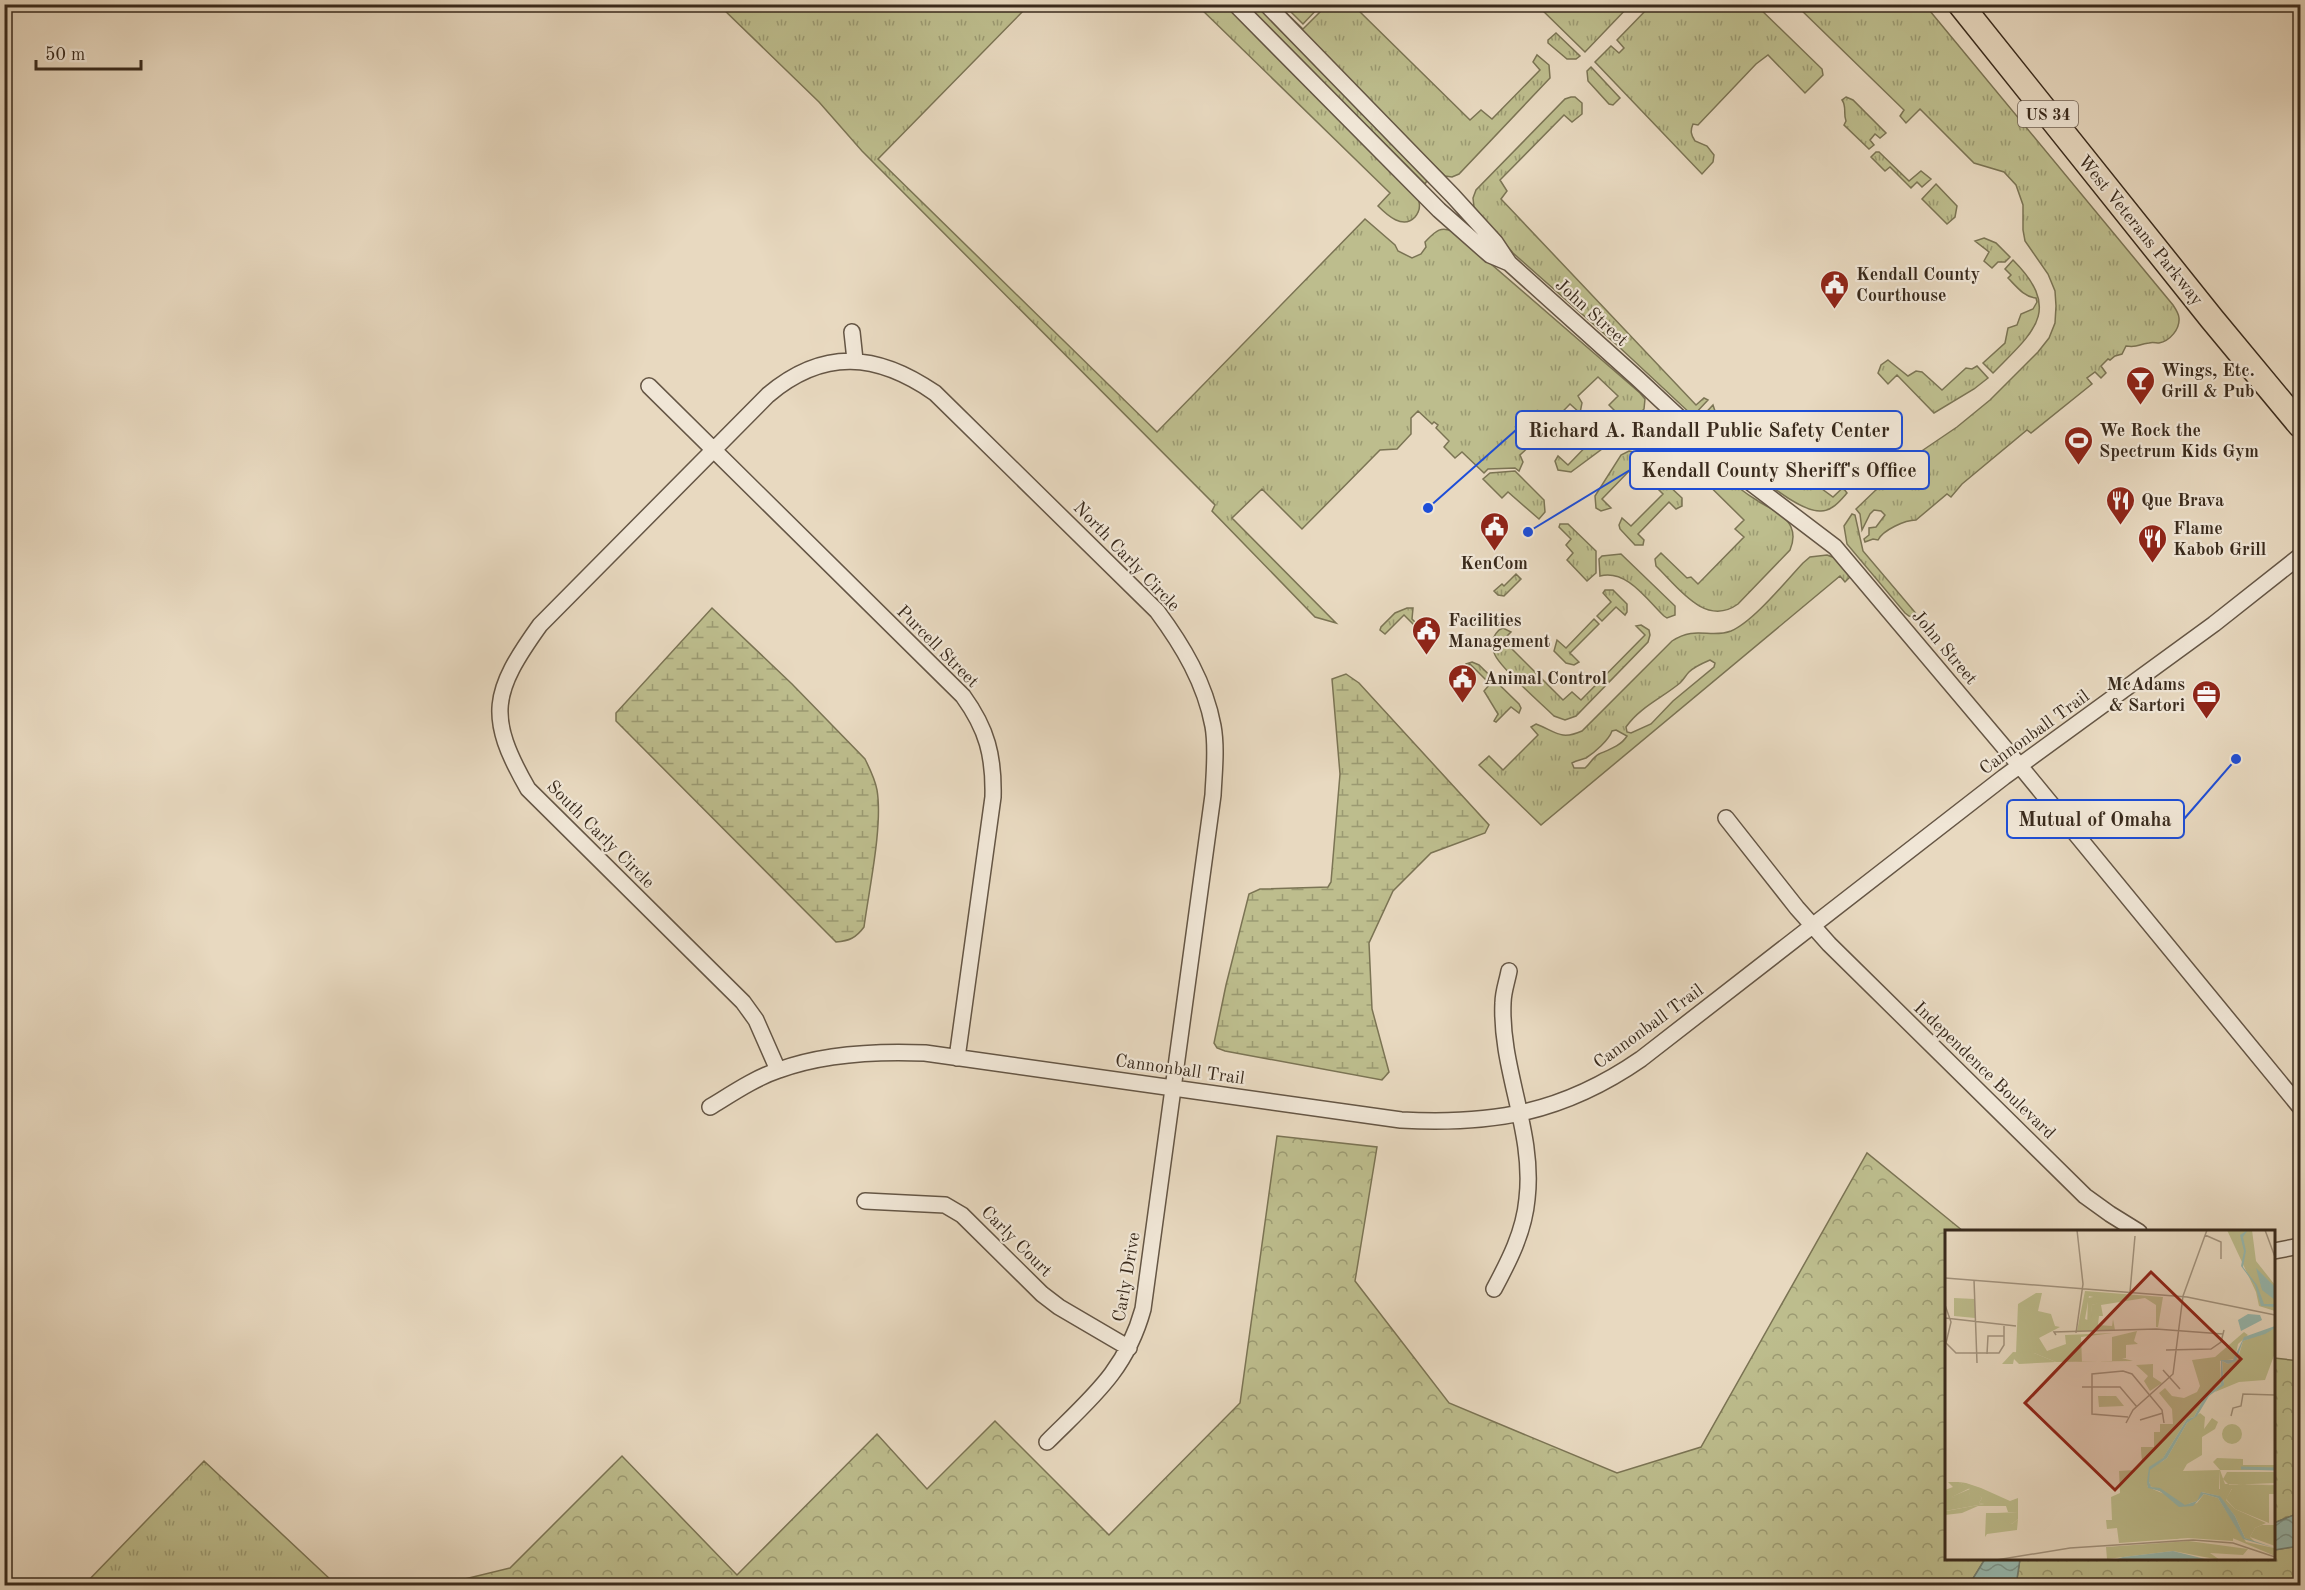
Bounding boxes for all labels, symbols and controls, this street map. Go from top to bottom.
scale bar [36,33,141,71]
text: 50 m [45,46,85,64]
road number: US 34 [2018,101,2078,127]
street label: West Veterans Parkway [2074,152,2206,309]
place label: Kendall County Courthouse [1856,266,1980,305]
public building icon: Kendall County Courthouse [1819,268,1851,310]
street label: John Street [1552,276,1631,350]
place label: Wings, Etc. Grill & Pub [2161,362,2255,401]
bar icon: Wings, Etc. Grill & Pub [2124,364,2156,406]
callout: Richard A. Randall Public Safety Center [1516,411,1902,449]
text: Richard A. Randall Public Safety Center [1528,422,1890,442]
place label: We Rock the Spectrum Kids Gym [2099,422,2259,461]
sports icon: We Rock the Spectrum Kids Gym [2062,424,2094,466]
callout: Kendall County Sheriff's Office [1630,451,1929,489]
text: Kendall County Sheriff's Office [1641,462,1917,482]
restaurant icon: Que Brava [2104,484,2136,526]
place label: Que Brava [2141,492,2224,510]
street label: North Carly Circle [1070,499,1183,615]
public building icon: KenCom [1478,510,1510,552]
place label: Flame Kabob Grill [2173,520,2267,559]
restaurant icon: Flame Kabob Grill [2136,522,2168,564]
place label: KenCom [1460,555,1528,573]
street label: Purcell Street [893,602,982,691]
street label: John Street [1908,607,1980,688]
place label: Facilities Management [1448,612,1551,651]
public building icon: Facilities Management [1411,614,1443,656]
public building icon: Animal Control [1447,662,1479,704]
place label: Animal Control [1484,670,1607,688]
place label: McAdams & Sartori [2107,676,2185,715]
office icon: McAdams & Sartori [2190,678,2222,720]
street label: Cannonball Trail [1976,687,2093,779]
street label: South Carly Circle [543,777,658,892]
callout: Mutual of Omaha [2007,800,2184,838]
text: Mutual of Omaha [2018,811,2172,831]
street label: Cannonball Trail [1590,981,1707,1073]
street label: Independence Boulevard [1910,999,2059,1143]
street label: Cannonball Trail [1114,1052,1246,1088]
street label: Carly Court [977,1203,1055,1281]
inset map [1945,1230,2275,1560]
street label: Carly Drive [1110,1231,1144,1324]

